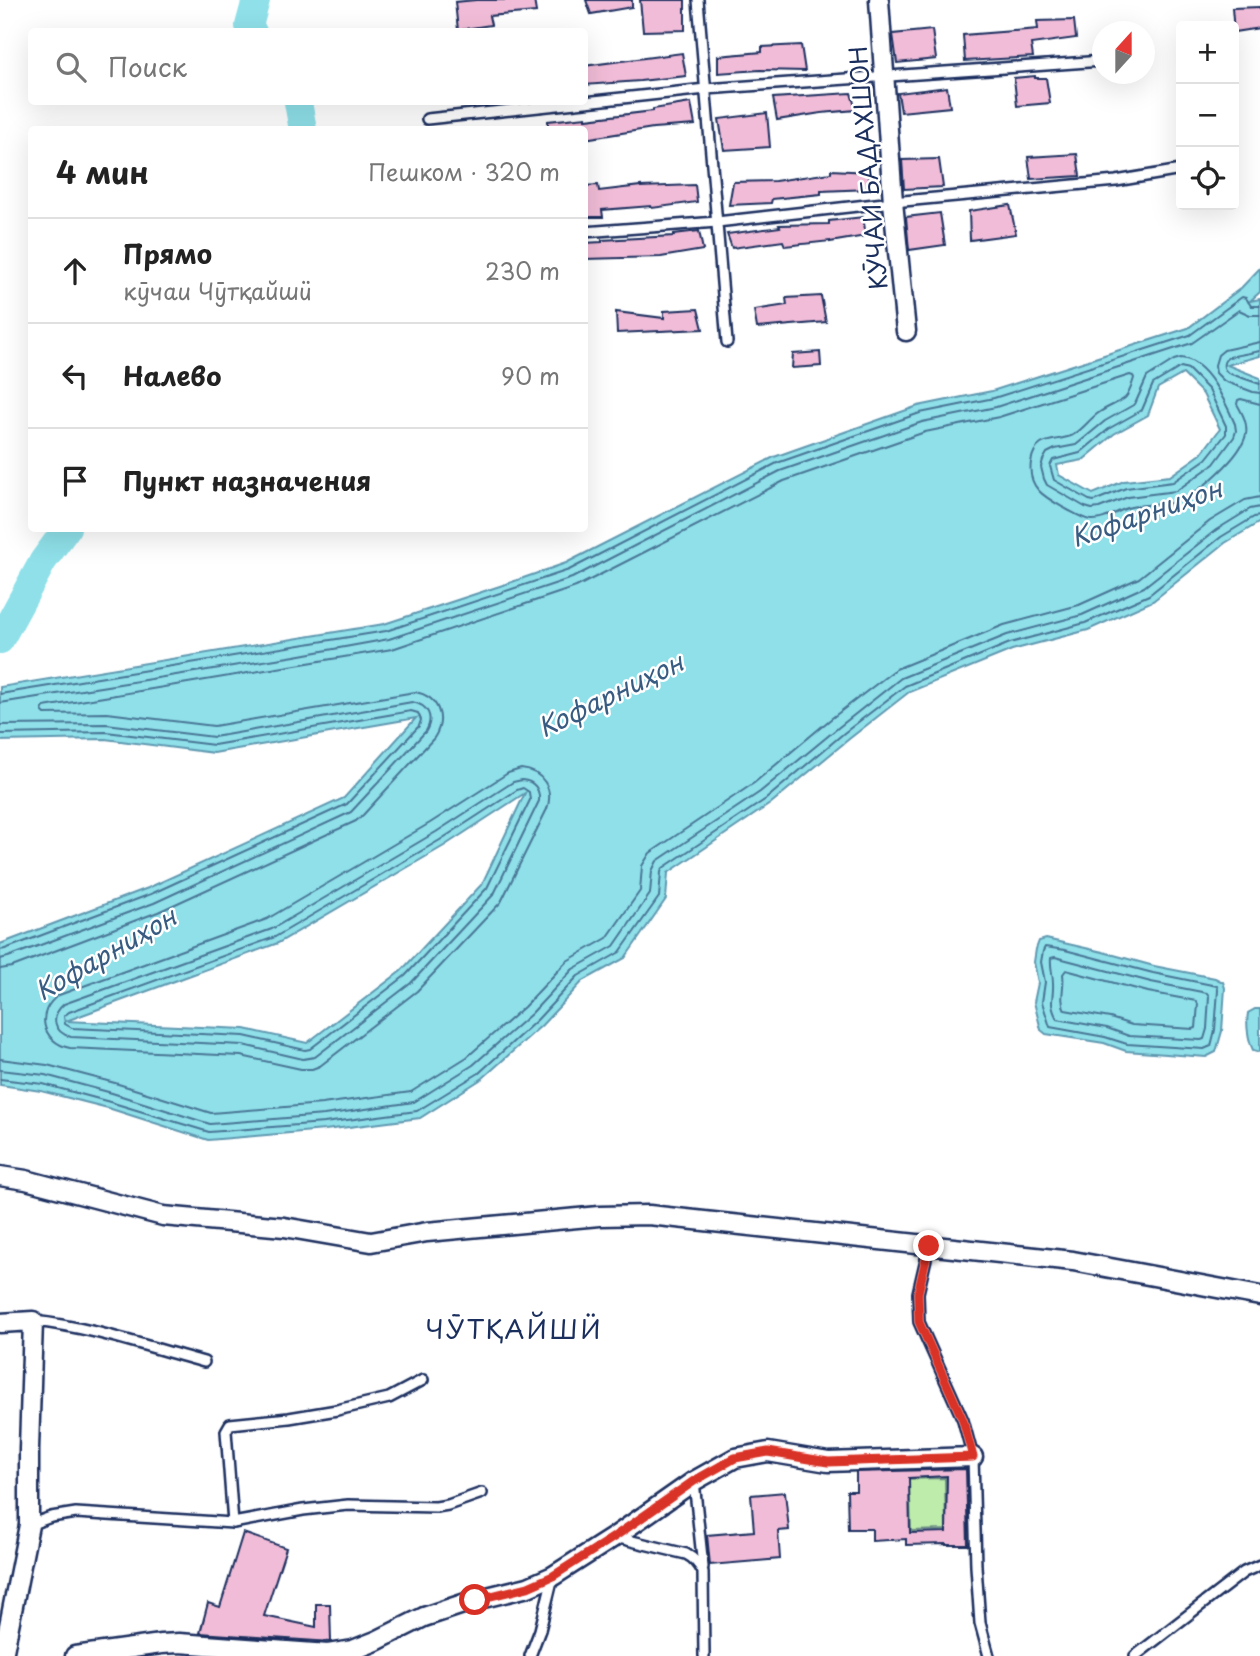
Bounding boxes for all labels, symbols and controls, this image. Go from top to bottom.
north arrow [1092,21,1155,84]
map controls [1176,21,1239,210]
button: + [1176,21,1239,84]
search box [28,28,588,105]
street label: КӮЧАИ БАДАХШОН [838,45,896,291]
text: Поиск [108,47,187,86]
icon: search [52,48,90,86]
button: − [1176,84,1239,147]
button: locate [1176,147,1239,210]
text: 4 мин [56,149,149,194]
text: Пешком · 320 m [368,154,560,189]
text: Прямо [123,234,212,273]
icon: ahead [56,252,94,290]
text: 230 m [485,253,560,288]
text: кӯчаи Чӯтқайшӣ [123,273,312,308]
text: Налево [123,356,221,395]
icon: left [56,357,94,395]
text: 90 m [501,358,560,393]
text: Пункт назначения [123,461,371,500]
icon: arrive [56,462,94,500]
water label: Кофарниҳон [1065,467,1229,556]
water label: Кофарниҳон [531,641,691,746]
water label: Кофарниҳон [27,896,185,1009]
route end [913,1230,944,1261]
district label: ЧӮТҚАЙШӢ [425,1309,603,1348]
route start [459,1584,490,1615]

